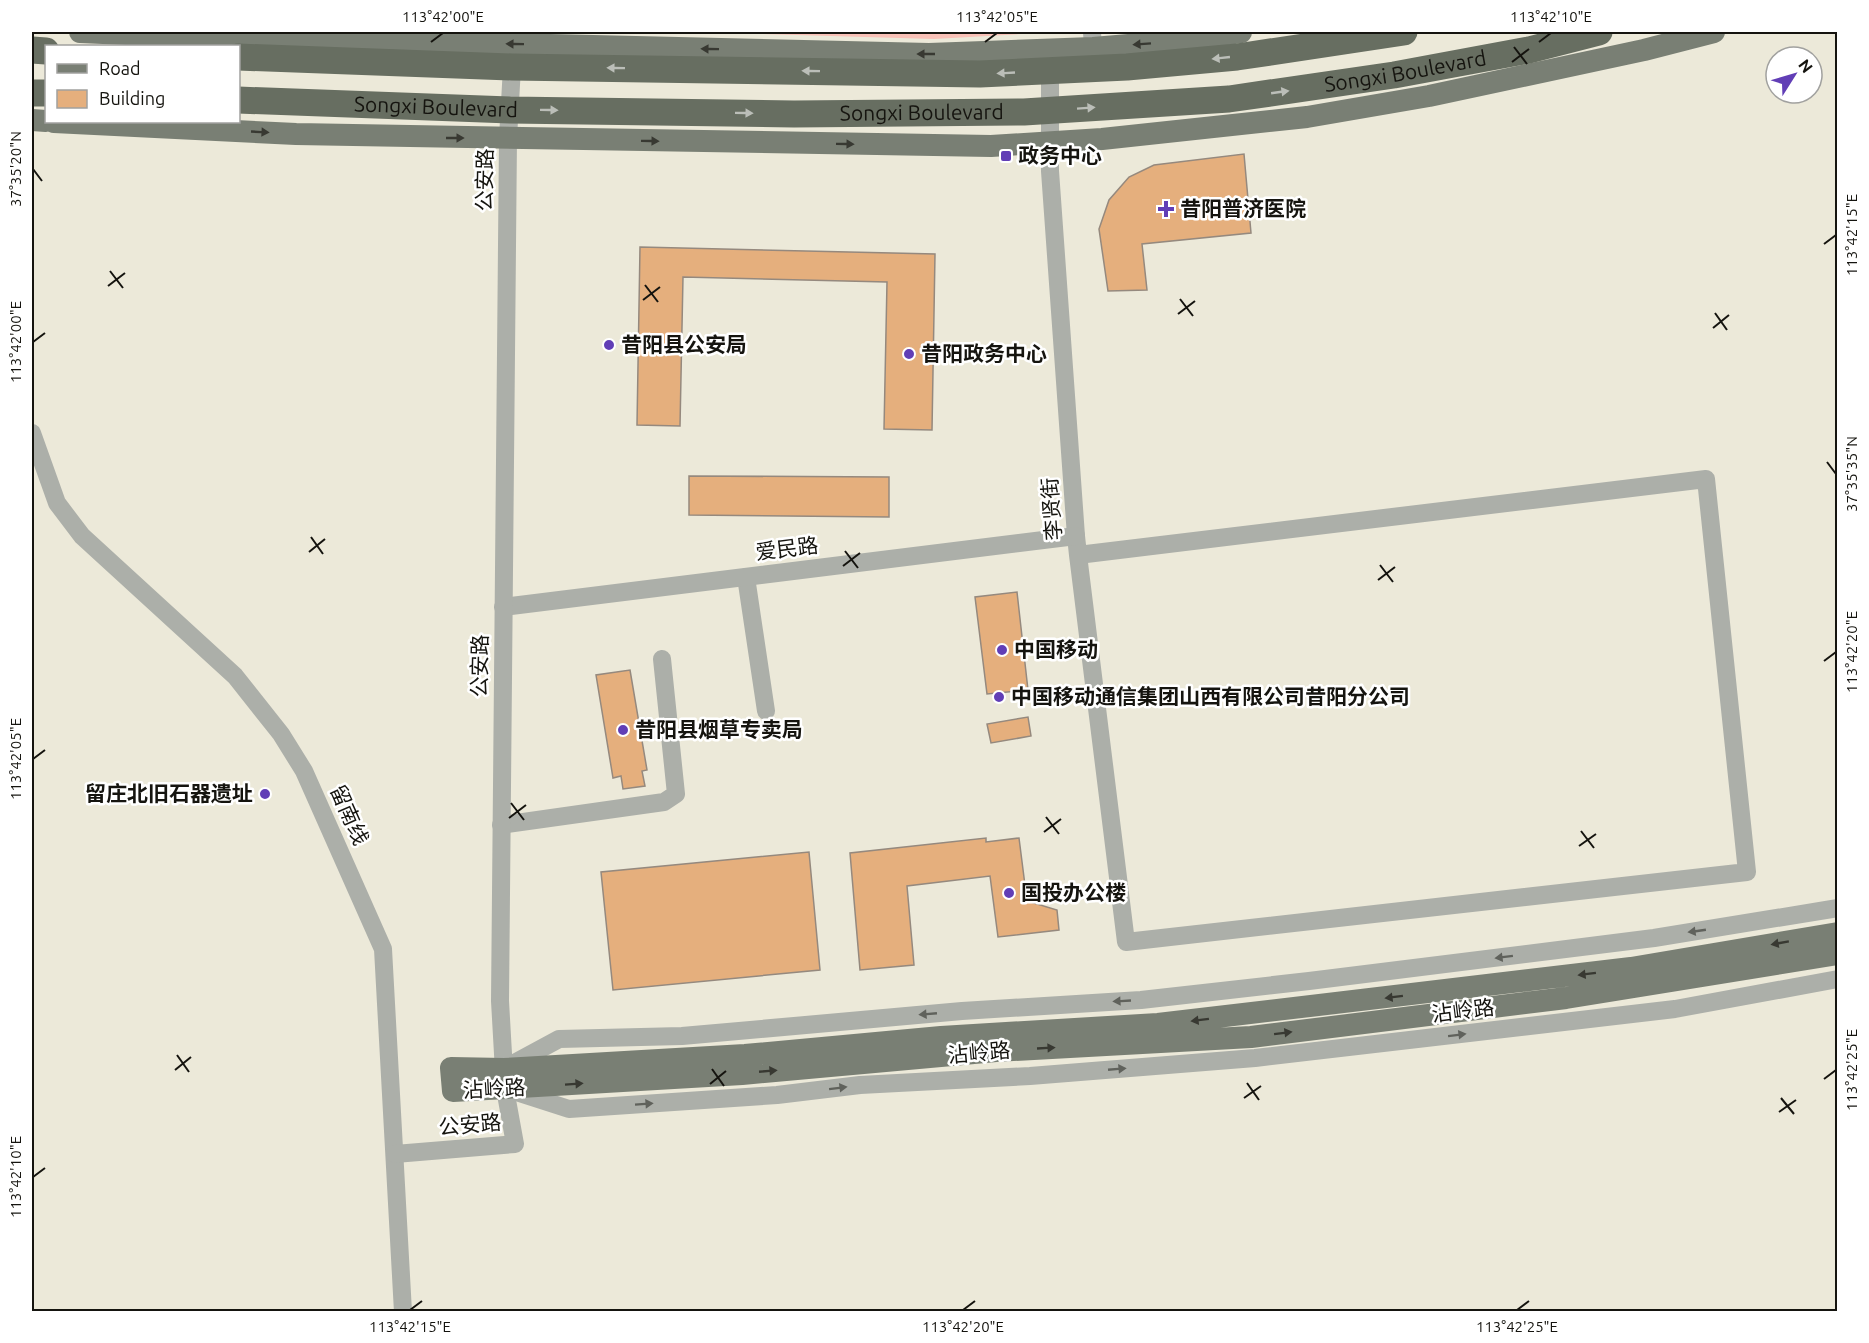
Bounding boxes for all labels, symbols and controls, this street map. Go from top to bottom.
text: 113°42'00"E [402,8,484,25]
text: 113°42'05"E [956,8,1038,25]
text: 113°42'10"E [1510,8,1592,25]
one-way arrow [505,39,524,49]
one-way arrow [1132,39,1151,49]
one-way arrow [700,44,719,53]
legend [45,45,240,123]
street label: Songxi Boulevard [1323,45,1488,96]
north arrow [1764,45,1824,105]
one-way arrow [916,49,935,59]
one-way arrow [1212,53,1231,63]
text: N [1795,56,1817,76]
text: Road [99,58,141,78]
one-way arrow [606,64,625,73]
one-way arrow [801,66,820,76]
one-way arrow [996,68,1015,77]
one-way arrow [1270,87,1289,96]
text: Building [99,88,165,108]
street label: Songxi Boulevard [354,91,518,121]
street label: Songxi Boulevard [840,99,1004,125]
one-way arrow [1076,103,1095,113]
one-way arrow [539,105,558,115]
one-way arrow [734,108,753,118]
one-way arrow [250,128,269,137]
text: 37°35'20"N [7,131,24,207]
one-way arrow [445,133,464,143]
one-way arrow [640,136,659,145]
one-way arrow [835,139,854,149]
place label: 政务中心 [1018,143,1102,167]
street label: 公安路 [471,148,497,212]
marker: 政务中心 [999,149,1013,163]
text: 113°42'15"E [1843,194,1860,276]
place label: 昔阳普济医院 [1180,196,1306,220]
marker: 昔阳普济医院 [1157,200,1175,218]
text: 113°42'00"E [7,301,24,383]
place label: 昔阳县公安局 [621,332,747,356]
marker: 昔阳县公安局 [602,338,616,352]
place label: 昔阳政务中心 [921,341,1047,365]
marker: 昔阳政务中心 [902,347,916,361]
text: 37°35'35"N [1843,436,1860,512]
street label: 李贤街 [1037,477,1065,541]
street label: 爱民路 [754,532,820,564]
text: 113°42'20"E [1843,611,1860,693]
street label: 公安路 [466,634,492,698]
place label: 中国移动 [1014,637,1098,661]
marker: 中国移动 [995,643,1009,657]
place label: 中国移动通信集团山西有限公司昔阳分公司 [1011,684,1410,708]
marker: 中国移动通信集团山西有限公司昔阳分公司 [992,690,1006,704]
place label: 昔阳县烟草专卖局 [635,717,803,741]
text: 113°42'05"E [7,718,24,800]
marker: 昔阳县烟草专卖局 [616,723,630,737]
place label: 留庄北旧石器遗址 [85,781,253,805]
street label: 留南线 [326,781,374,848]
marker: 留庄北旧石器遗址 [258,787,272,801]
place label: 国投办公楼 [1021,880,1126,904]
marker: 国投办公楼 [1002,886,1016,900]
one-way arrow [1687,927,1706,936]
one-way arrow [1770,939,1789,948]
one-way arrow [1494,952,1513,961]
one-way arrow [1578,969,1597,978]
one-way arrow [1384,993,1403,1002]
street label: 沾岭路 [1430,994,1496,1026]
one-way arrow [1113,997,1132,1006]
one-way arrow [918,1009,937,1019]
one-way arrow [1190,1015,1209,1024]
one-way arrow [1273,1028,1292,1038]
text: 113°42'25"E [1843,1029,1860,1111]
one-way arrow [1447,1030,1466,1039]
street label: 沾岭路 [946,1037,1011,1067]
one-way arrow [1037,1044,1056,1053]
one-way arrow [1107,1065,1126,1074]
one-way arrow [759,1067,778,1076]
street label: 沾岭路 [462,1074,526,1102]
one-way arrow [564,1080,583,1089]
one-way arrow [829,1083,848,1092]
one-way arrow [635,1100,654,1109]
street label: 公安路 [437,1109,502,1139]
text: 113°42'10"E [7,1136,24,1218]
text: 113°42'15"E [369,1318,451,1335]
text: 113°42'20"E [922,1318,1004,1335]
text: 113°42'25"E [1476,1318,1558,1335]

